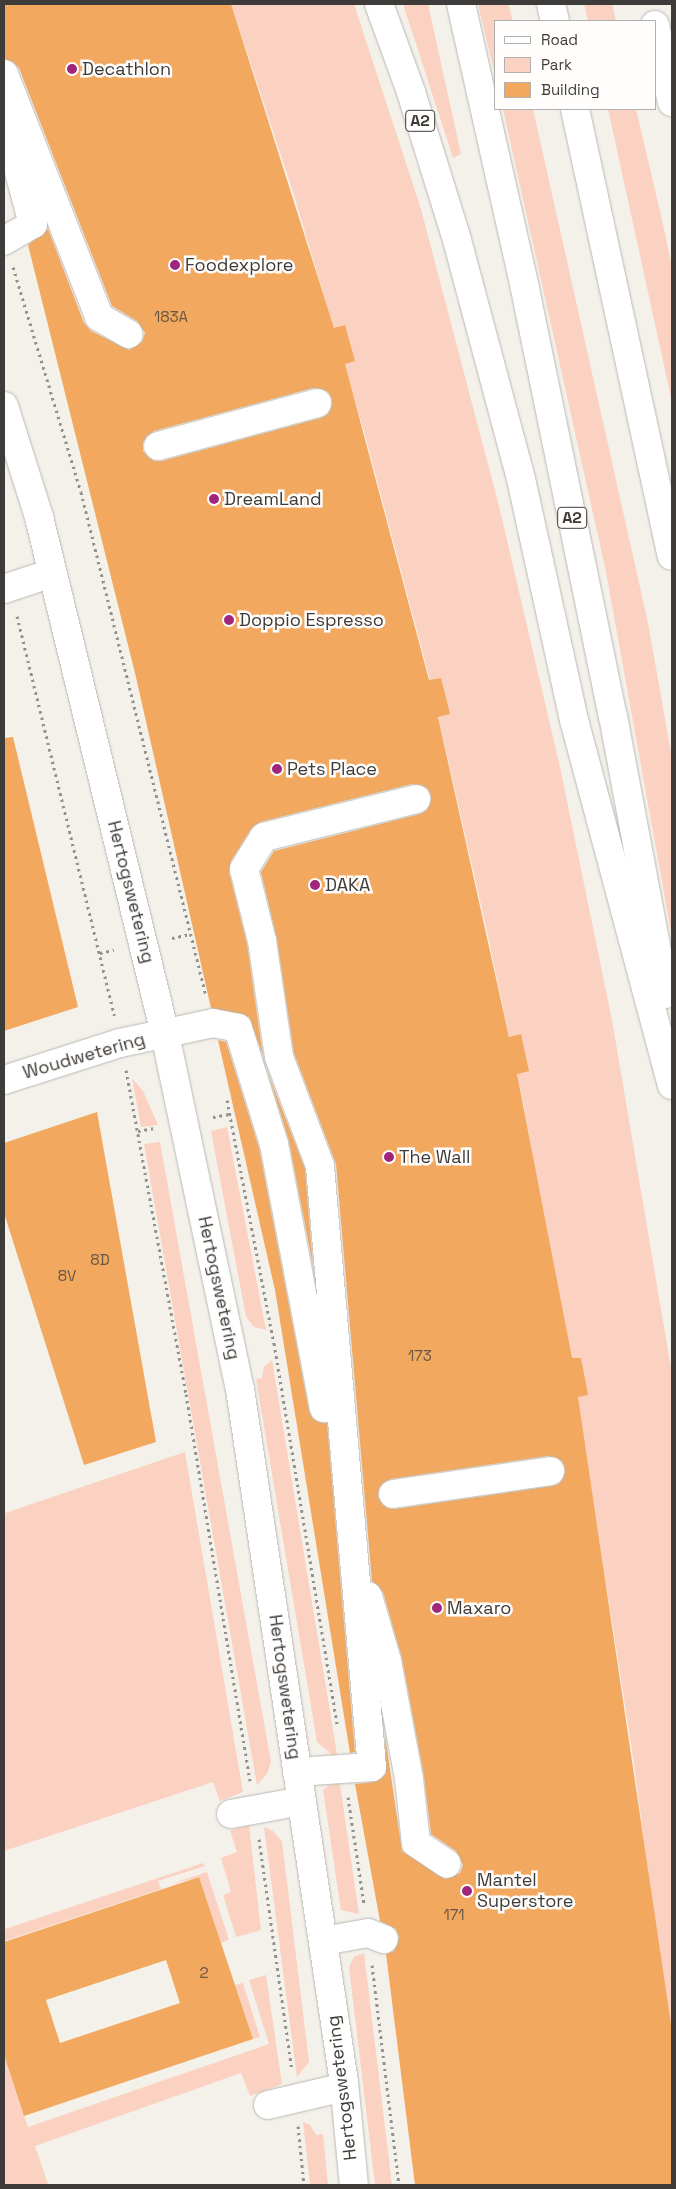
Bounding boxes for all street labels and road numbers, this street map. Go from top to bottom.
road number: A2 [405,108,435,134]
road number: A2 [557,504,587,532]
street label: Hertogswetering [103,818,159,966]
street label: Woudwetering [20,1028,148,1084]
street label: Hertogswetering [193,1214,245,1362]
street label: Hertogswetering [264,1613,306,1761]
street label: Hertogswetering [322,2014,362,2162]

